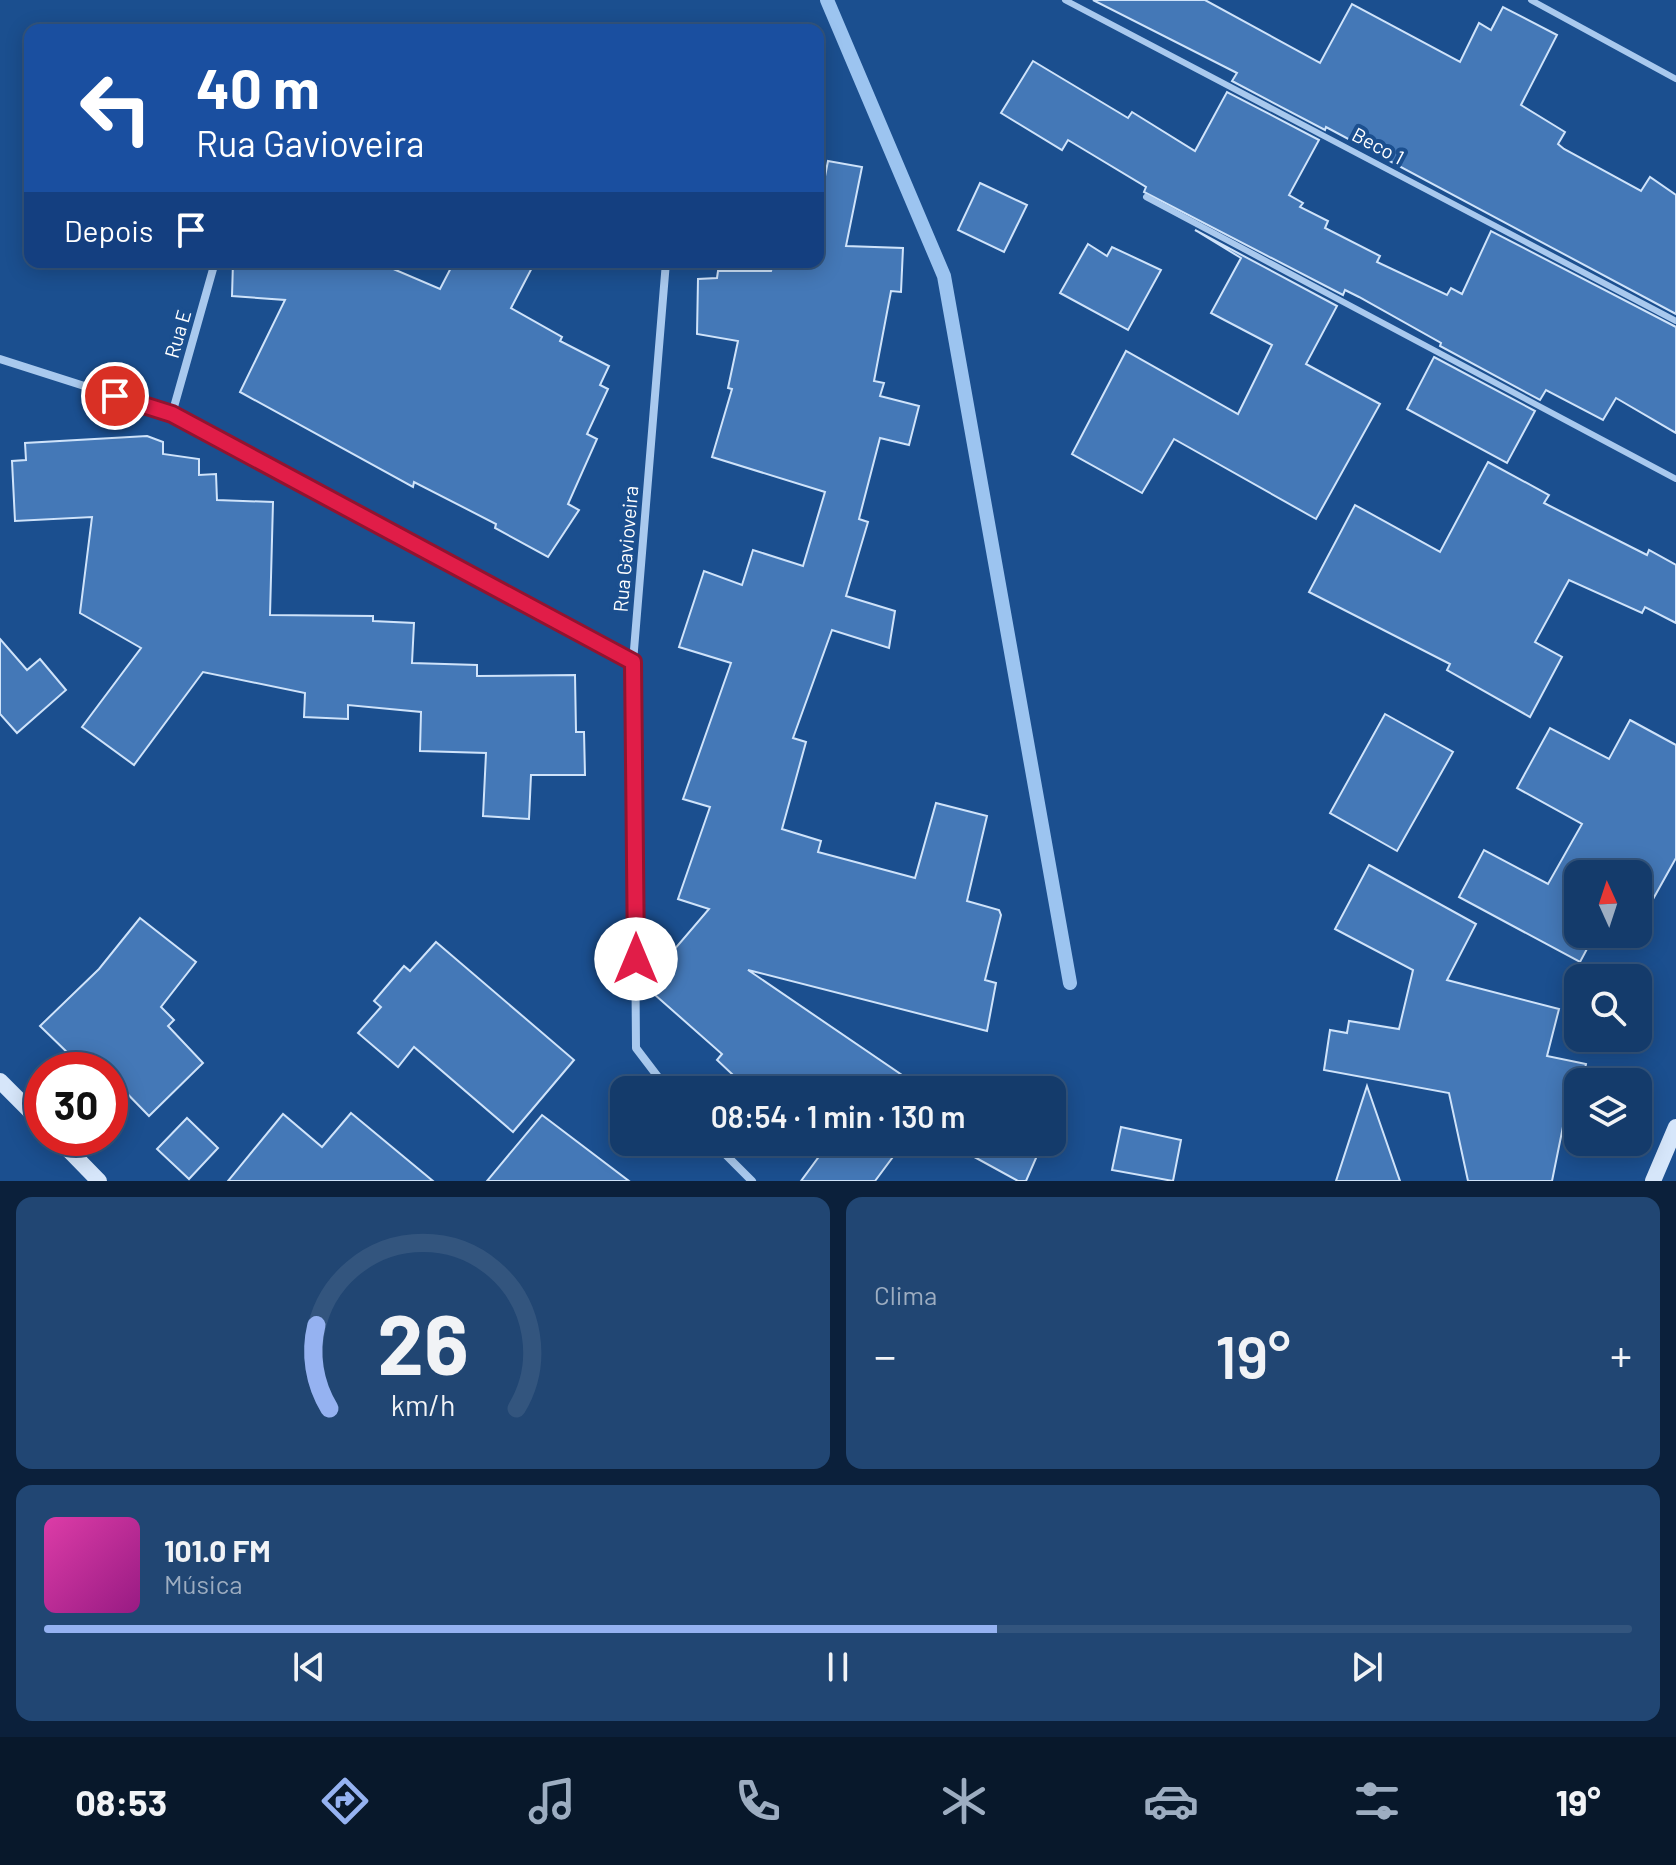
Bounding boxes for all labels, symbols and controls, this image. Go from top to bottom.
text: 40 m [196,53,320,120]
icon: left [64,56,168,160]
text: Rua Gavioveira [196,121,424,164]
street label: Beco 1 [1348,122,1409,169]
icon: arrive [169,208,213,252]
text: Depois [64,212,153,248]
street label: Rua E [159,307,195,361]
pin [81,362,149,430]
icon: arrive [93,374,137,418]
street label: Rua Gavioveira [608,485,642,613]
north arrow [1564,860,1652,948]
map controls [1564,860,1652,1156]
position arrow [594,917,678,1001]
button: search [1564,964,1652,1052]
speed limit sign: 30 [24,1052,128,1156]
button: layers [1564,1068,1652,1156]
text: 08:54 · 1 min · 130 m [711,1098,965,1134]
text: Clima [874,1279,937,1310]
text: 26 [377,1292,469,1392]
text: 19° [1215,1319,1291,1391]
text: − [874,1328,896,1381]
text: + [1610,1328,1632,1381]
text: km/h [391,1387,455,1422]
text: 101.0 FM [164,1532,271,1568]
text: Música [164,1568,243,1599]
icon: previous [287,1645,331,1689]
icon: pause [816,1645,860,1689]
icon: next [1345,1645,1389,1689]
icon: directions [317,1773,373,1829]
icon: music [524,1773,580,1829]
icon: phone [730,1773,786,1829]
icon: climate [936,1773,992,1829]
icon: car [1143,1773,1199,1829]
icon: filters [1349,1773,1405,1829]
text: 08:53 [75,1780,167,1823]
text: 19° [1555,1780,1601,1823]

